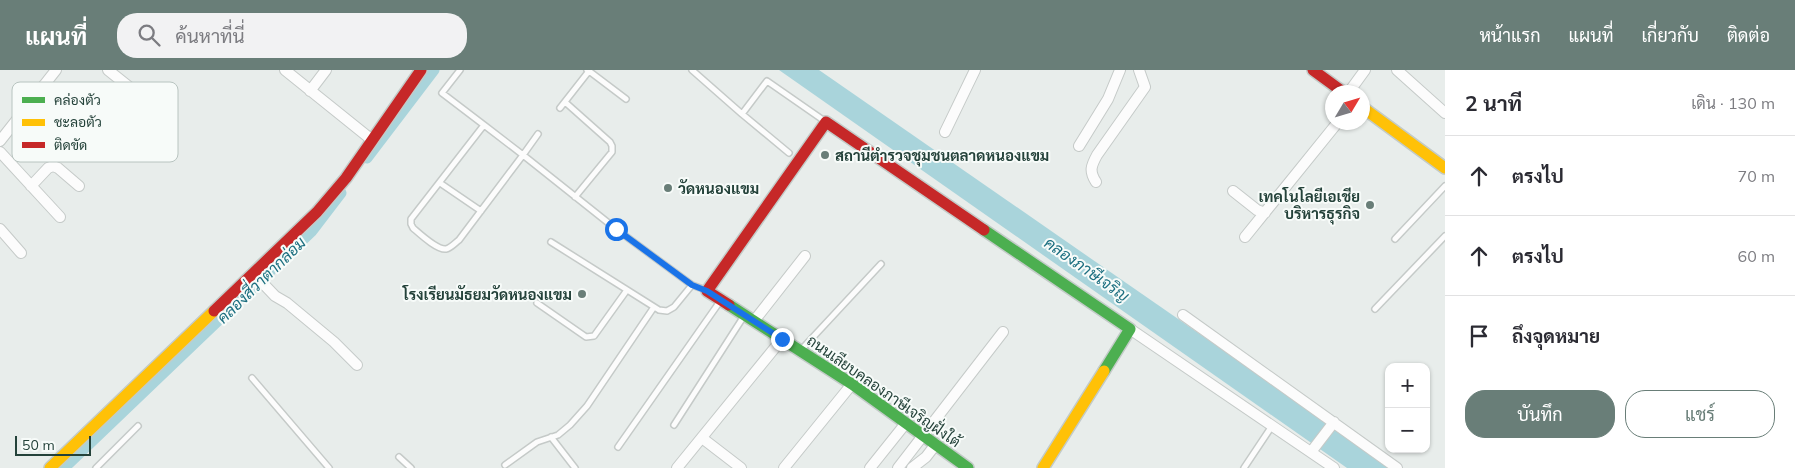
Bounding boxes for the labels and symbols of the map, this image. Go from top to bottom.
legend [12,82,178,162]
north arrow [1325,85,1370,130]
text: คล่องตัว [54,91,101,109]
text: ชะลอตัว [54,113,102,131]
text: ติดขัด [54,136,87,154]
place label: สถานีตำรวจชุมชนตลาดหนองแขม [835,146,1049,167]
marker: สถานีตำรวจชุมชนตลาดหนองแขม [819,149,831,161]
place label: วัดหนองแขม [678,179,759,198]
marker: วัดหนองแขม [662,182,674,194]
place label: เทคโนโลยีเอเชีย บริหารธุรกิจ [1258,186,1360,225]
marker: เทคโนโลยีเอเชีย บริหารธุรกิจ [1364,199,1376,211]
route start [605,218,628,241]
water label: คลองสี่วาตากล่อม [210,230,310,327]
water label: คลองภาษีเจริญ [1041,232,1134,306]
place label: โรงเรียนมัธยมวัดหนองแขม [402,284,572,304]
marker: โรงเรียนมัธยมวัดหนองแขม [576,288,588,300]
street label: ถนนเลียบคลองภาษีเจริญฝั่งใต้ [804,327,968,452]
route end [771,328,794,351]
scale bar [15,433,91,456]

